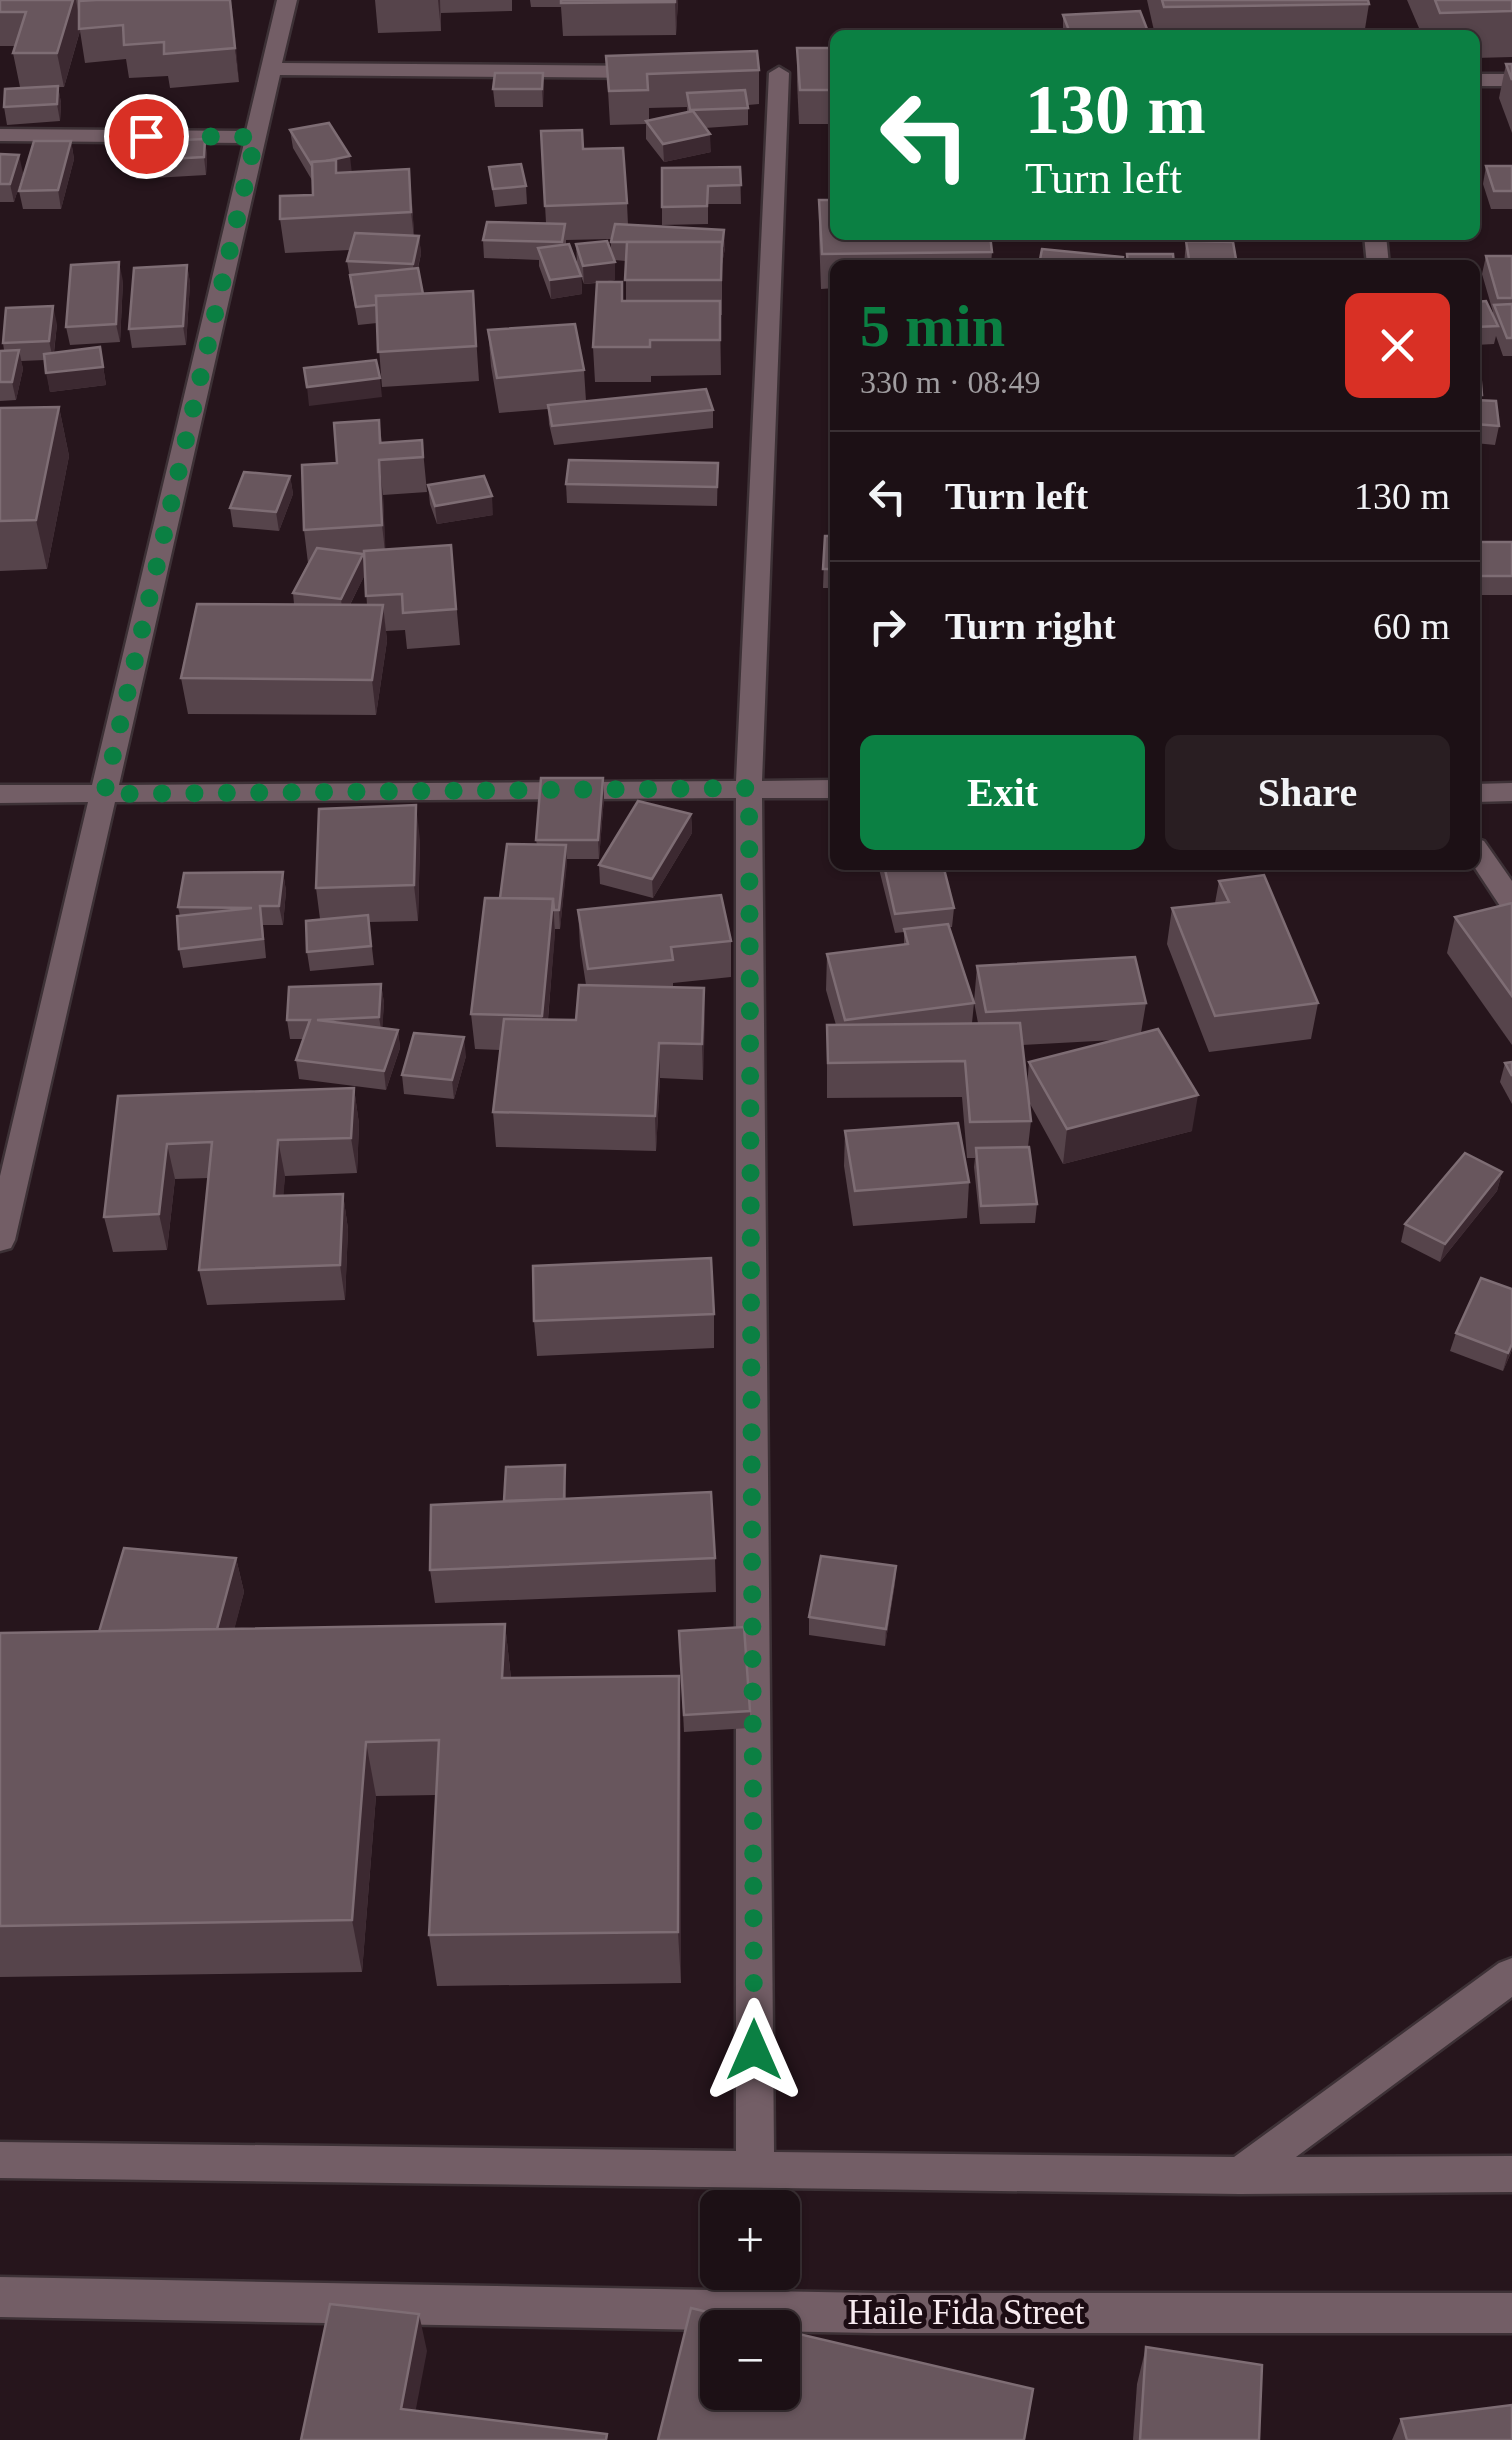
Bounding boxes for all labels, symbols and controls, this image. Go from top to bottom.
icon: left [860,70,990,200]
text: 130 m [1025,71,1206,148]
pin [104,94,189,179]
icon: arrive [119,109,174,164]
text: Turn left [1025,153,1182,203]
text: 5 min [860,293,1005,359]
button: close [1345,293,1450,398]
text: 330 m · 08:49 [860,364,1040,400]
icon: left [860,469,915,524]
text: Turn left [945,475,1088,517]
text: 130 m [1354,475,1450,517]
icon: right [860,599,915,654]
text: Turn right [945,605,1116,647]
text: 60 m [1373,605,1450,647]
button: Exit [860,735,1145,850]
button: Share [1165,735,1450,850]
position arrow [702,1998,806,2102]
map controls [700,2190,800,2410]
button: + [700,2190,800,2290]
street label: Haile Fida Street [847,2293,1085,2332]
button: − [700,2310,800,2410]

